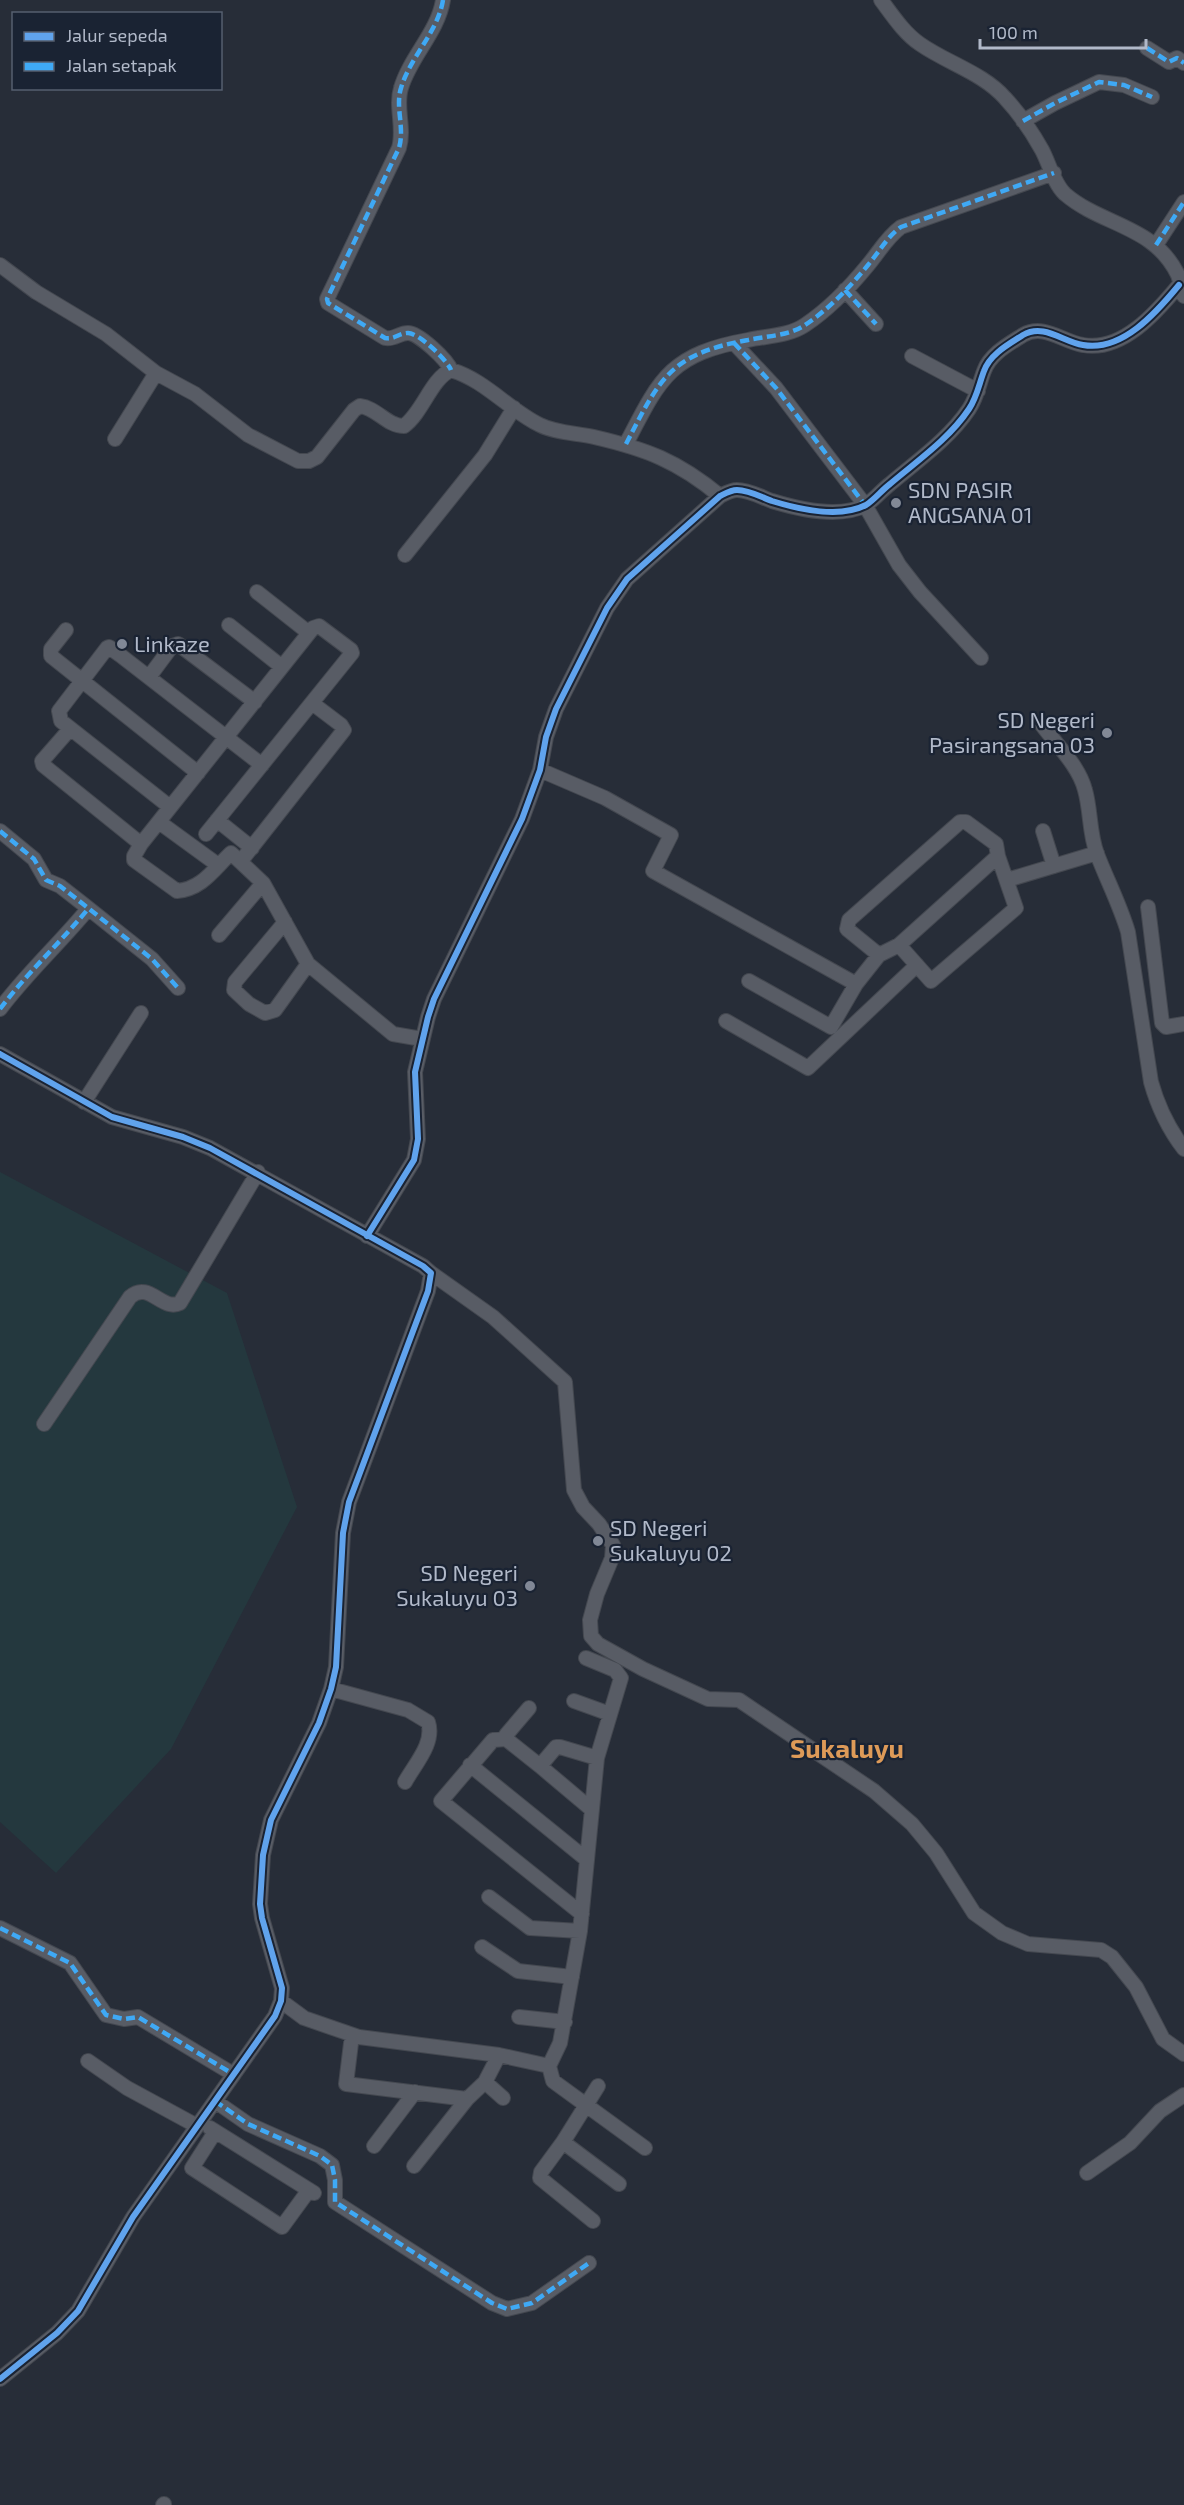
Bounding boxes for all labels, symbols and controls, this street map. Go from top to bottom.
legend [12,12,222,90]
scale bar [980,12,1146,50]
text: 100 m [989,21,1038,43]
text: Jalur sepeda [66,24,168,46]
text: Jalan setapak [66,54,177,76]
place label: SDN PASIR ANGSANA 01 [908,476,1033,527]
marker: SDN PASIR ANGSANA 01 [889,496,903,510]
place label: Linkaze [134,630,210,656]
marker: Linkaze [115,637,129,651]
place label: SD Negeri Pasirangsana 03 [929,706,1095,757]
marker: SD Negeri Pasirangsana 03 [1100,726,1114,740]
place label: SD Negeri Sukaluyu 02 [610,1514,732,1565]
marker: SD Negeri Sukaluyu 02 [591,1534,605,1548]
place label: SD Negeri Sukaluyu 03 [396,1559,518,1610]
marker: SD Negeri Sukaluyu 03 [523,1579,537,1593]
district label: Sukaluyu [790,1732,904,1764]

